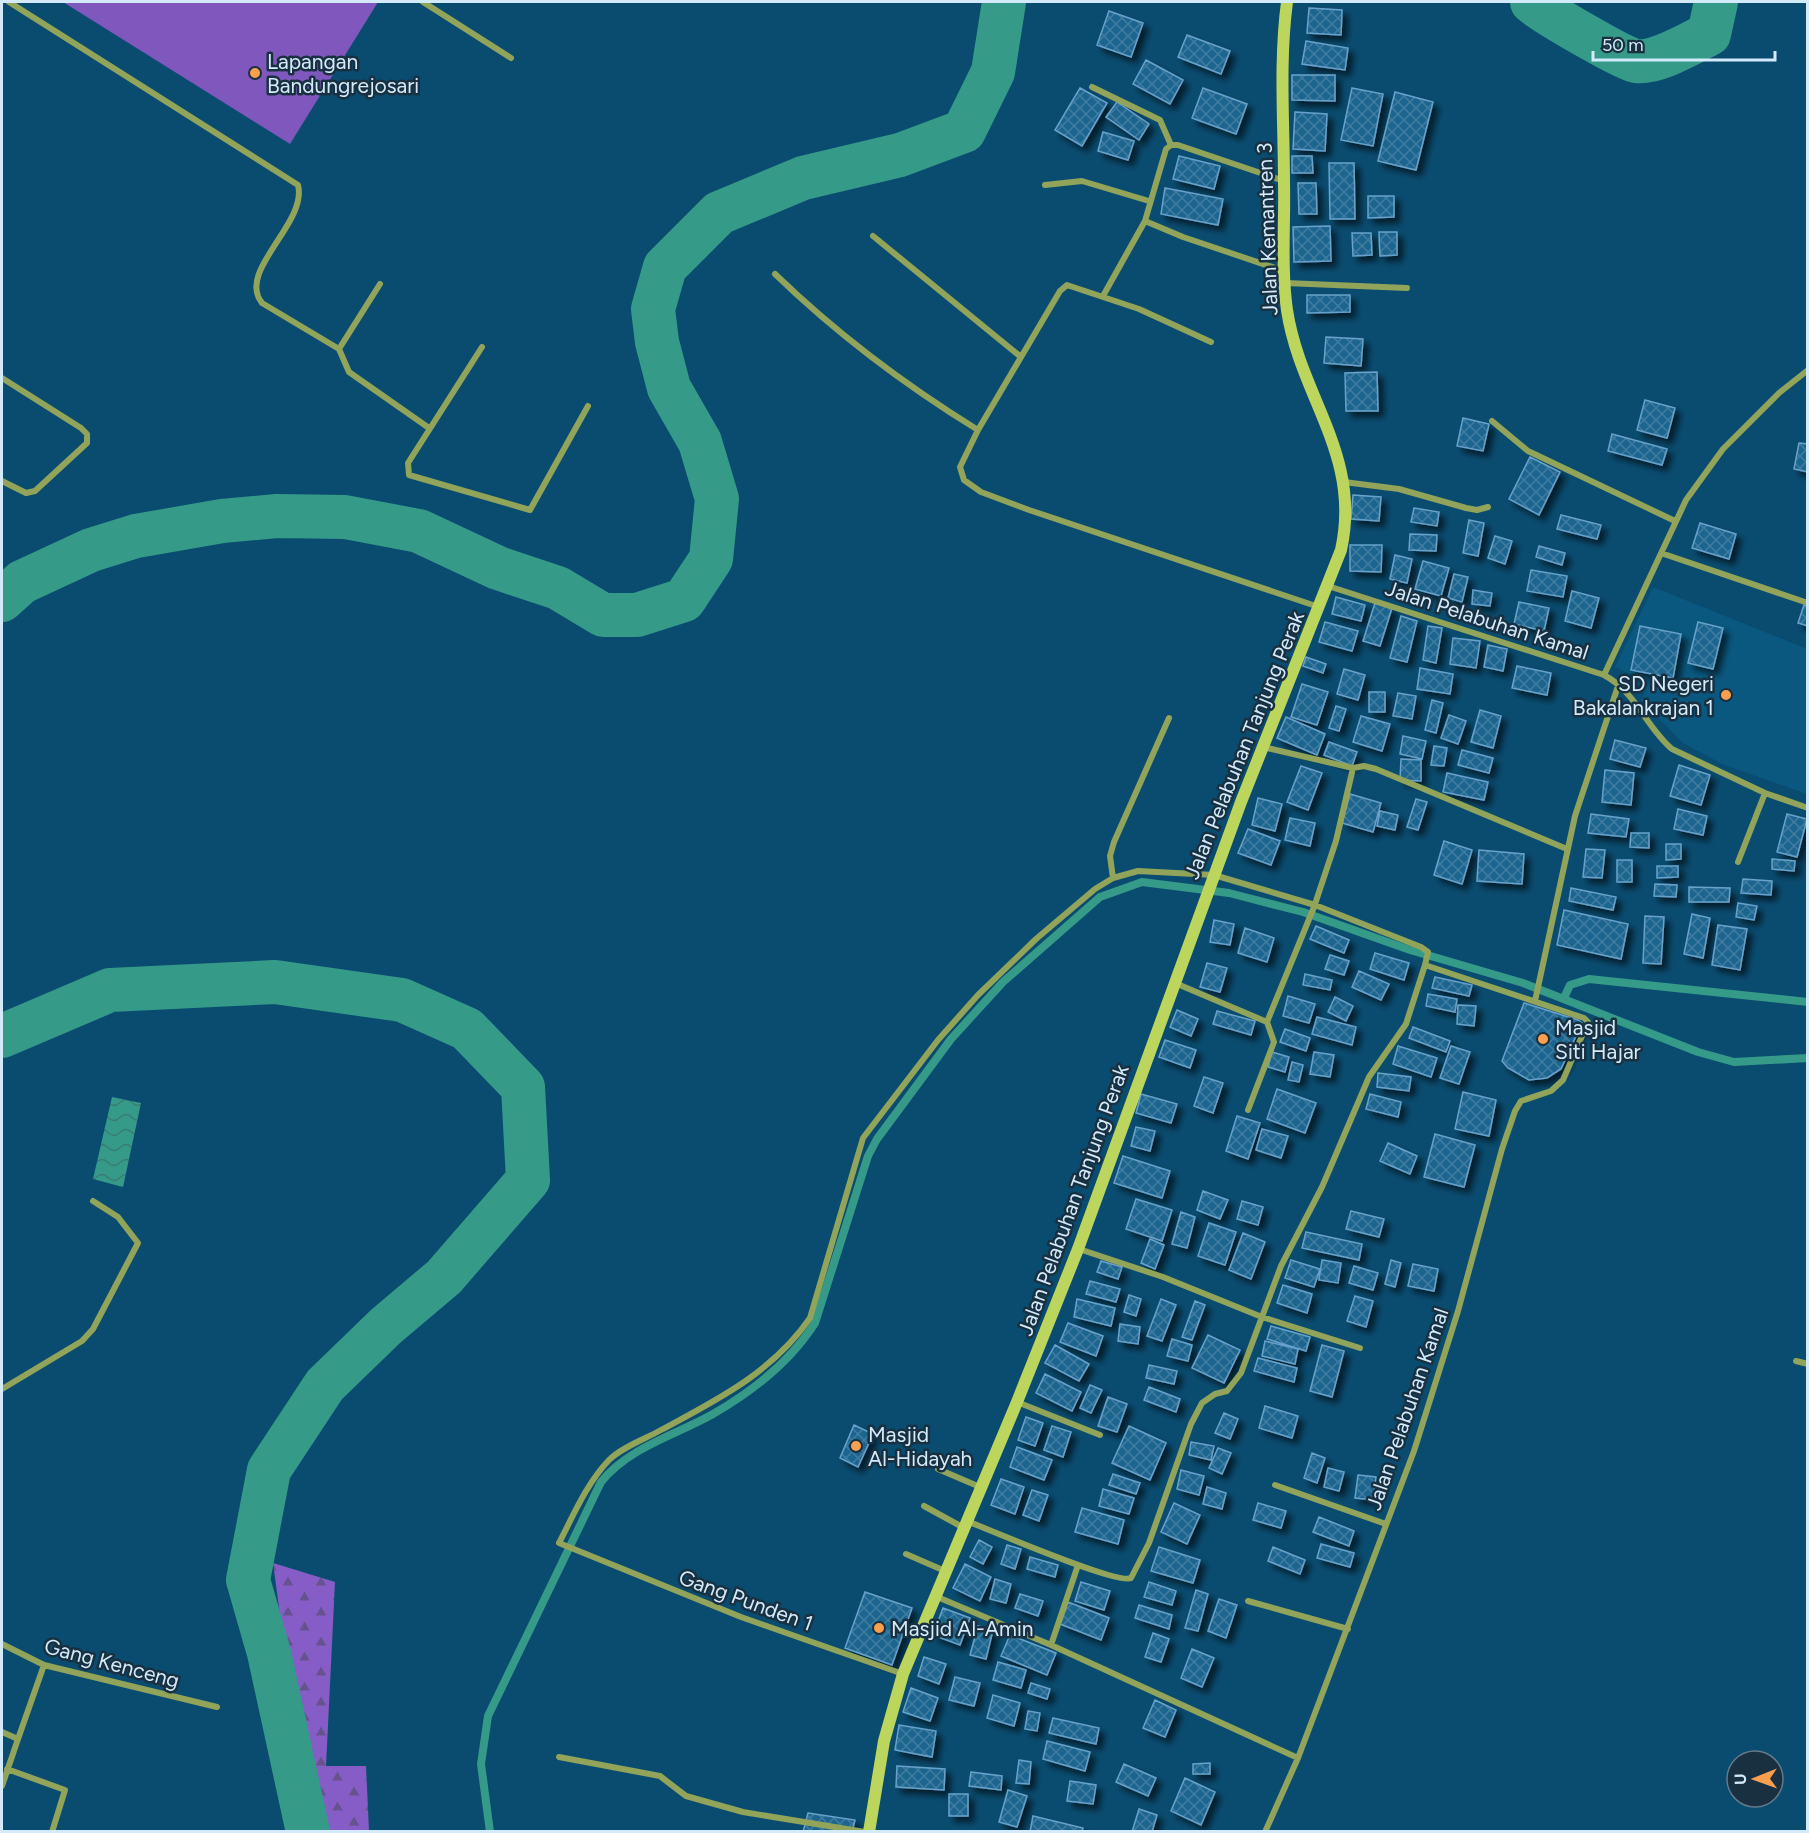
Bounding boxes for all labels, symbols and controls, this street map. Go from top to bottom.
scale bar [1593,24,1774,62]
text: 50 m [1602,34,1644,56]
place label: Lapangan Bandungrejosari [267,49,419,98]
marker: Lapangan Bandungrejosari [248,66,262,80]
street label: Jalan Kemantren 3 [1251,142,1283,316]
street label: Jalan Pelabuhan Kamal [1382,575,1592,665]
street label: Jalan Pelabuhan Tanjung Perak [1179,607,1310,883]
place label: SD Negeri Bakalankrajan 1 [1573,671,1714,720]
marker: SD Negeri Bakalankrajan 1 [1719,688,1733,702]
place label: Masjid Siti Hajar [1555,1015,1641,1064]
marker: Masjid Siti Hajar [1536,1032,1550,1046]
street label: Jalan Pelabuhan Tanjung Perak [1012,1060,1134,1339]
street label: Jalan Pelabuhan Kamal [1361,1305,1453,1513]
place label: Masjid Al-Hidayah [868,1422,972,1471]
marker: Masjid Al-Hidayah [849,1439,863,1453]
street label: Gang Punden 1 [676,1564,816,1636]
place label: Masjid Al-Amin [891,1616,1034,1641]
marker: Masjid Al-Amin [872,1621,886,1635]
street label: Gang Kenceng [42,1633,182,1693]
north arrow [1725,1749,1785,1809]
text: U [1731,1773,1750,1785]

